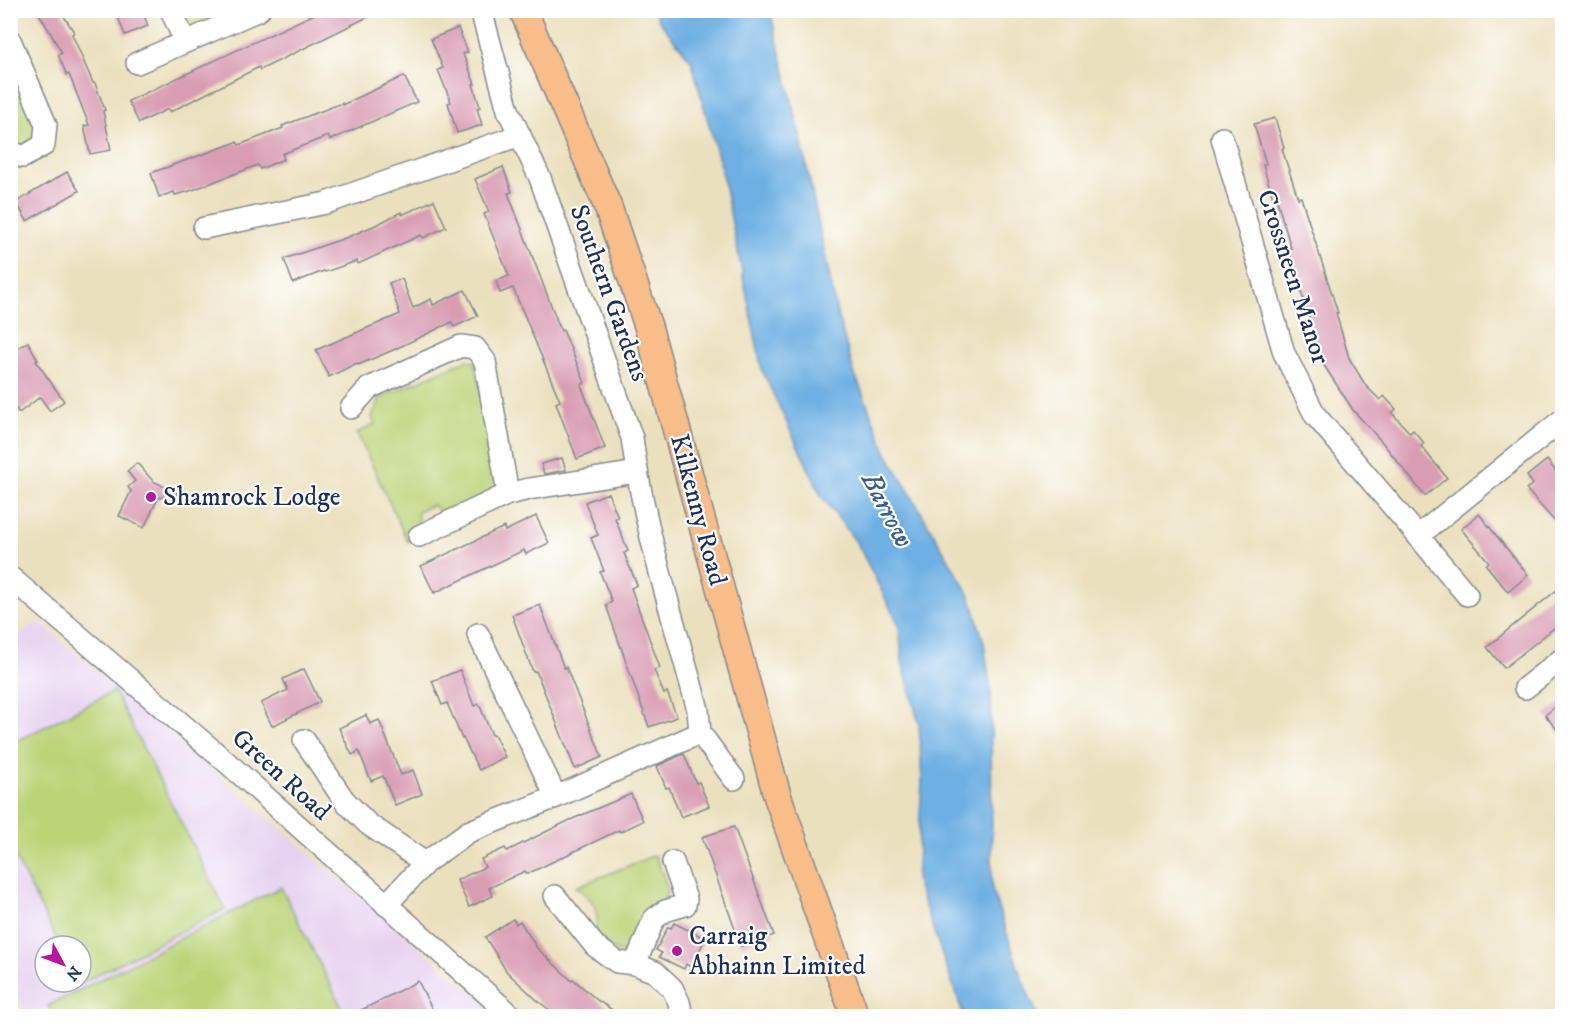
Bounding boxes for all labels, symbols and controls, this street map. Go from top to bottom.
street label: Crossneen Manor [1249,186,1337,369]
street label: Southern Gardens [562,200,656,386]
street label: Kilkenny Road [662,431,734,589]
water label: Barrow [853,466,920,553]
place label: Shamrock Lodge [163,481,341,514]
marker: Shamrock Lodge [144,490,158,504]
street label: Green Road [224,722,338,828]
place label: Carraig Abhainn Limited [689,920,865,983]
north arrow [33,934,93,994]
marker: Carraig Abhainn Limited [670,944,684,958]
text: N [62,962,85,985]

